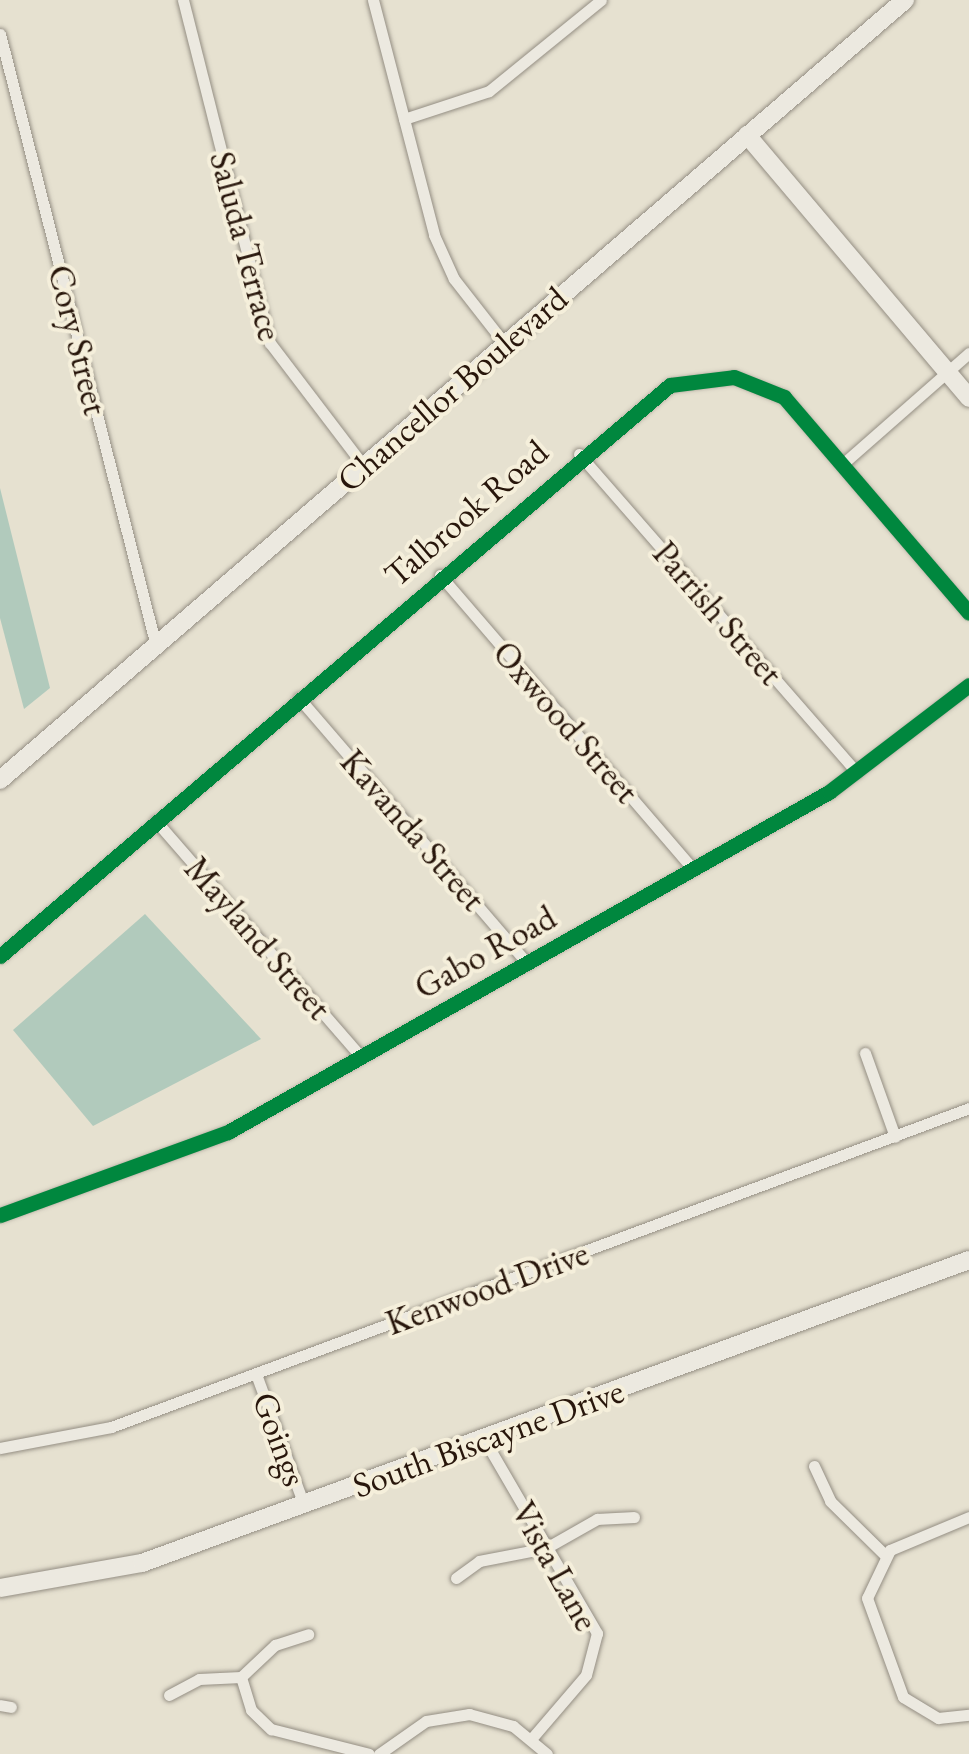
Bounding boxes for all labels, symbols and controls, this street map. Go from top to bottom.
street label: Saluda Terrace [201,147,291,345]
street label: Cory Street [39,261,117,419]
street label: Chancellor Boulevard [328,277,576,501]
street label: Talbrook Road [376,431,556,595]
street label: Parrish Street [644,533,792,693]
street label: Oxwood Street [484,632,648,812]
street label: Kavanda Street [332,741,494,919]
street label: Mayland Street [176,848,340,1028]
street label: Gabo Road [407,896,563,1008]
street label: Kenwood Drive [380,1232,594,1344]
street label: South Biscayne Drive [347,1370,629,1506]
street label: Goings [244,1387,316,1491]
street label: Vista Lane [502,1494,608,1638]

